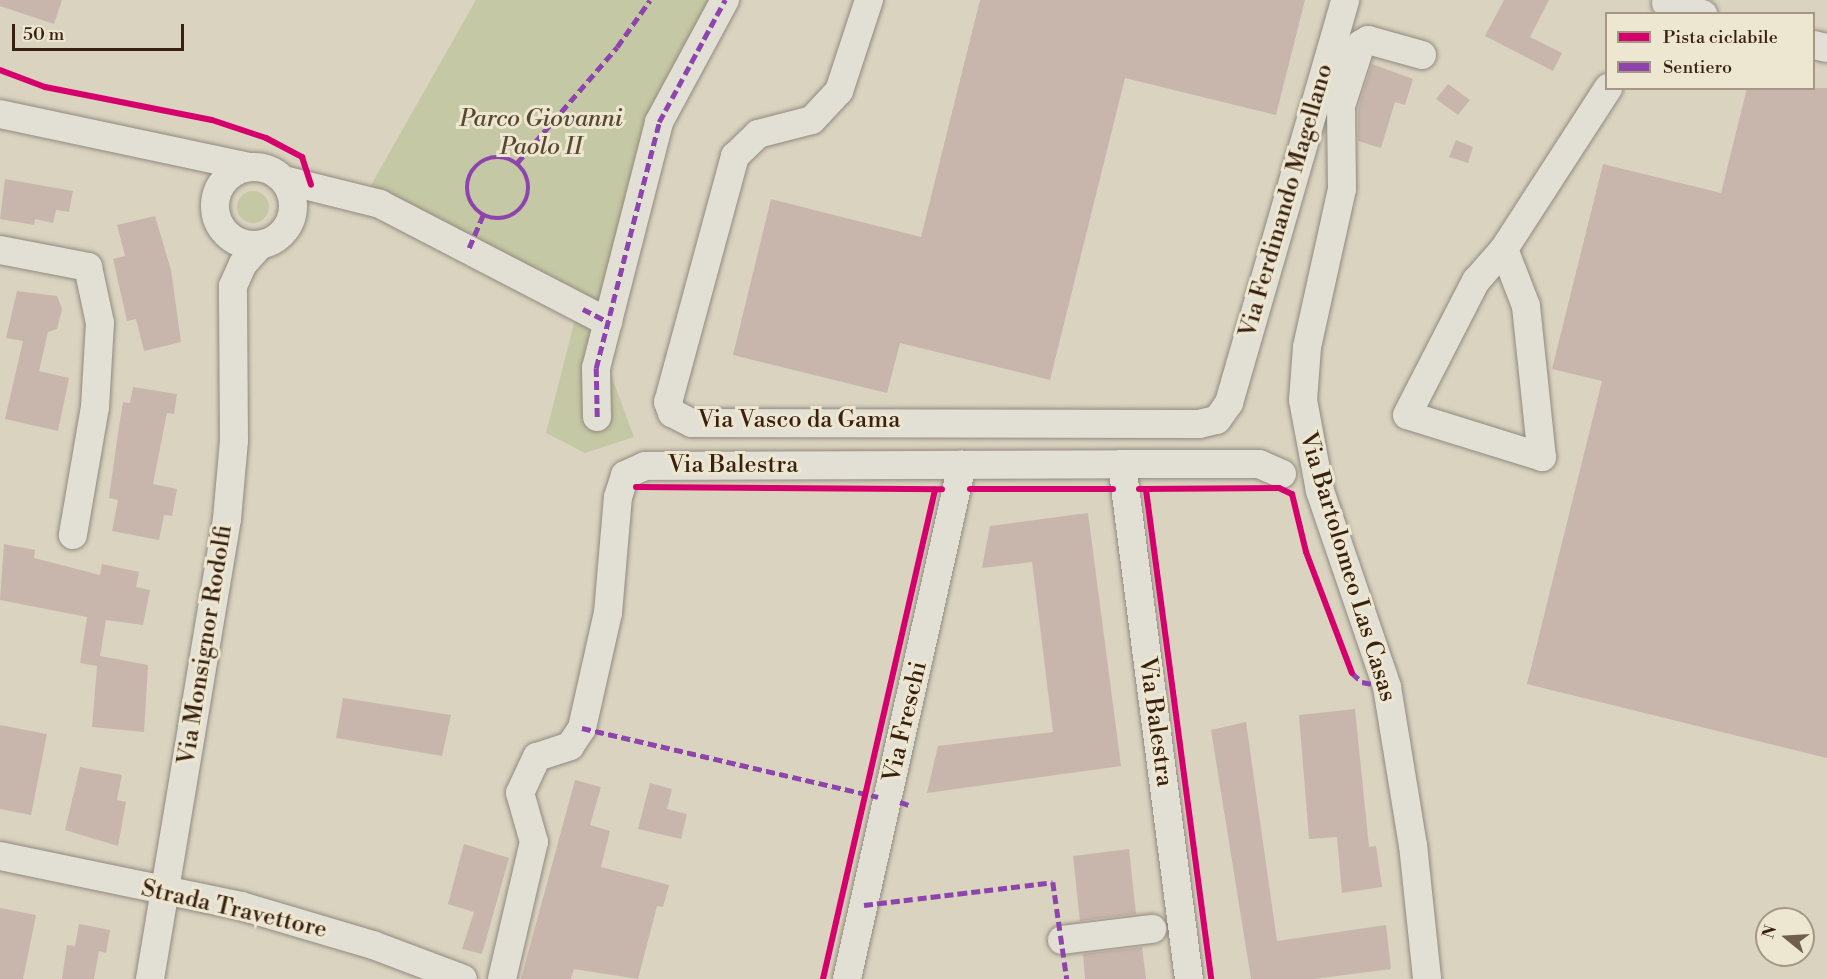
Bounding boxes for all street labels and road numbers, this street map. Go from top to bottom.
street label: Via Ferdinando Magellano [1234,61,1340,341]
street label: Via Vasco da Gama [698,407,900,435]
street label: Via Bartolomeo Las Casas [1292,429,1402,705]
street label: Via Balestra [668,452,798,480]
street label: Via Monsignor Rodolfi [173,523,239,767]
street label: Via Balestra [1132,655,1178,789]
street label: Via Freschi [878,659,934,785]
street label: Strada Travettore [138,875,330,945]

